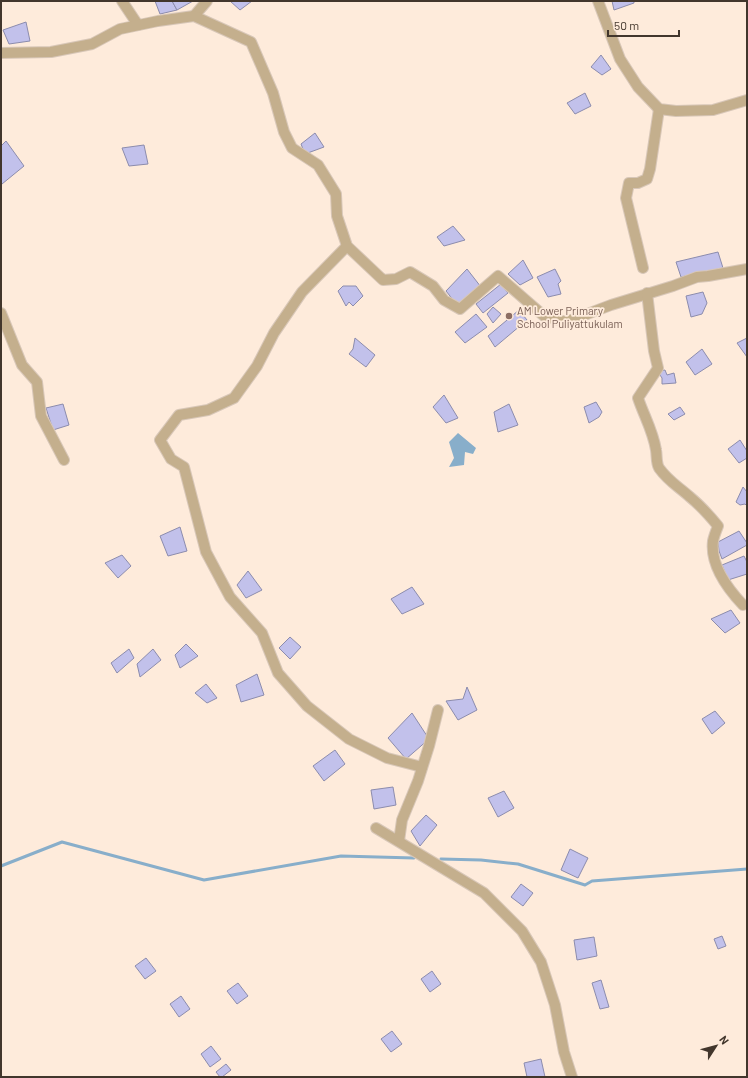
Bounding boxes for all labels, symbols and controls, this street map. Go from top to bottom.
scale bar [608,12,679,38]
text: 50 m [614,18,639,32]
place label: AM Lower Primary School Puliyattukulam [517,304,623,330]
marker: AM Lower Primary School Puliyattukulam [504,311,514,321]
north arrow [696,1026,736,1066]
text: N [717,1033,732,1047]

